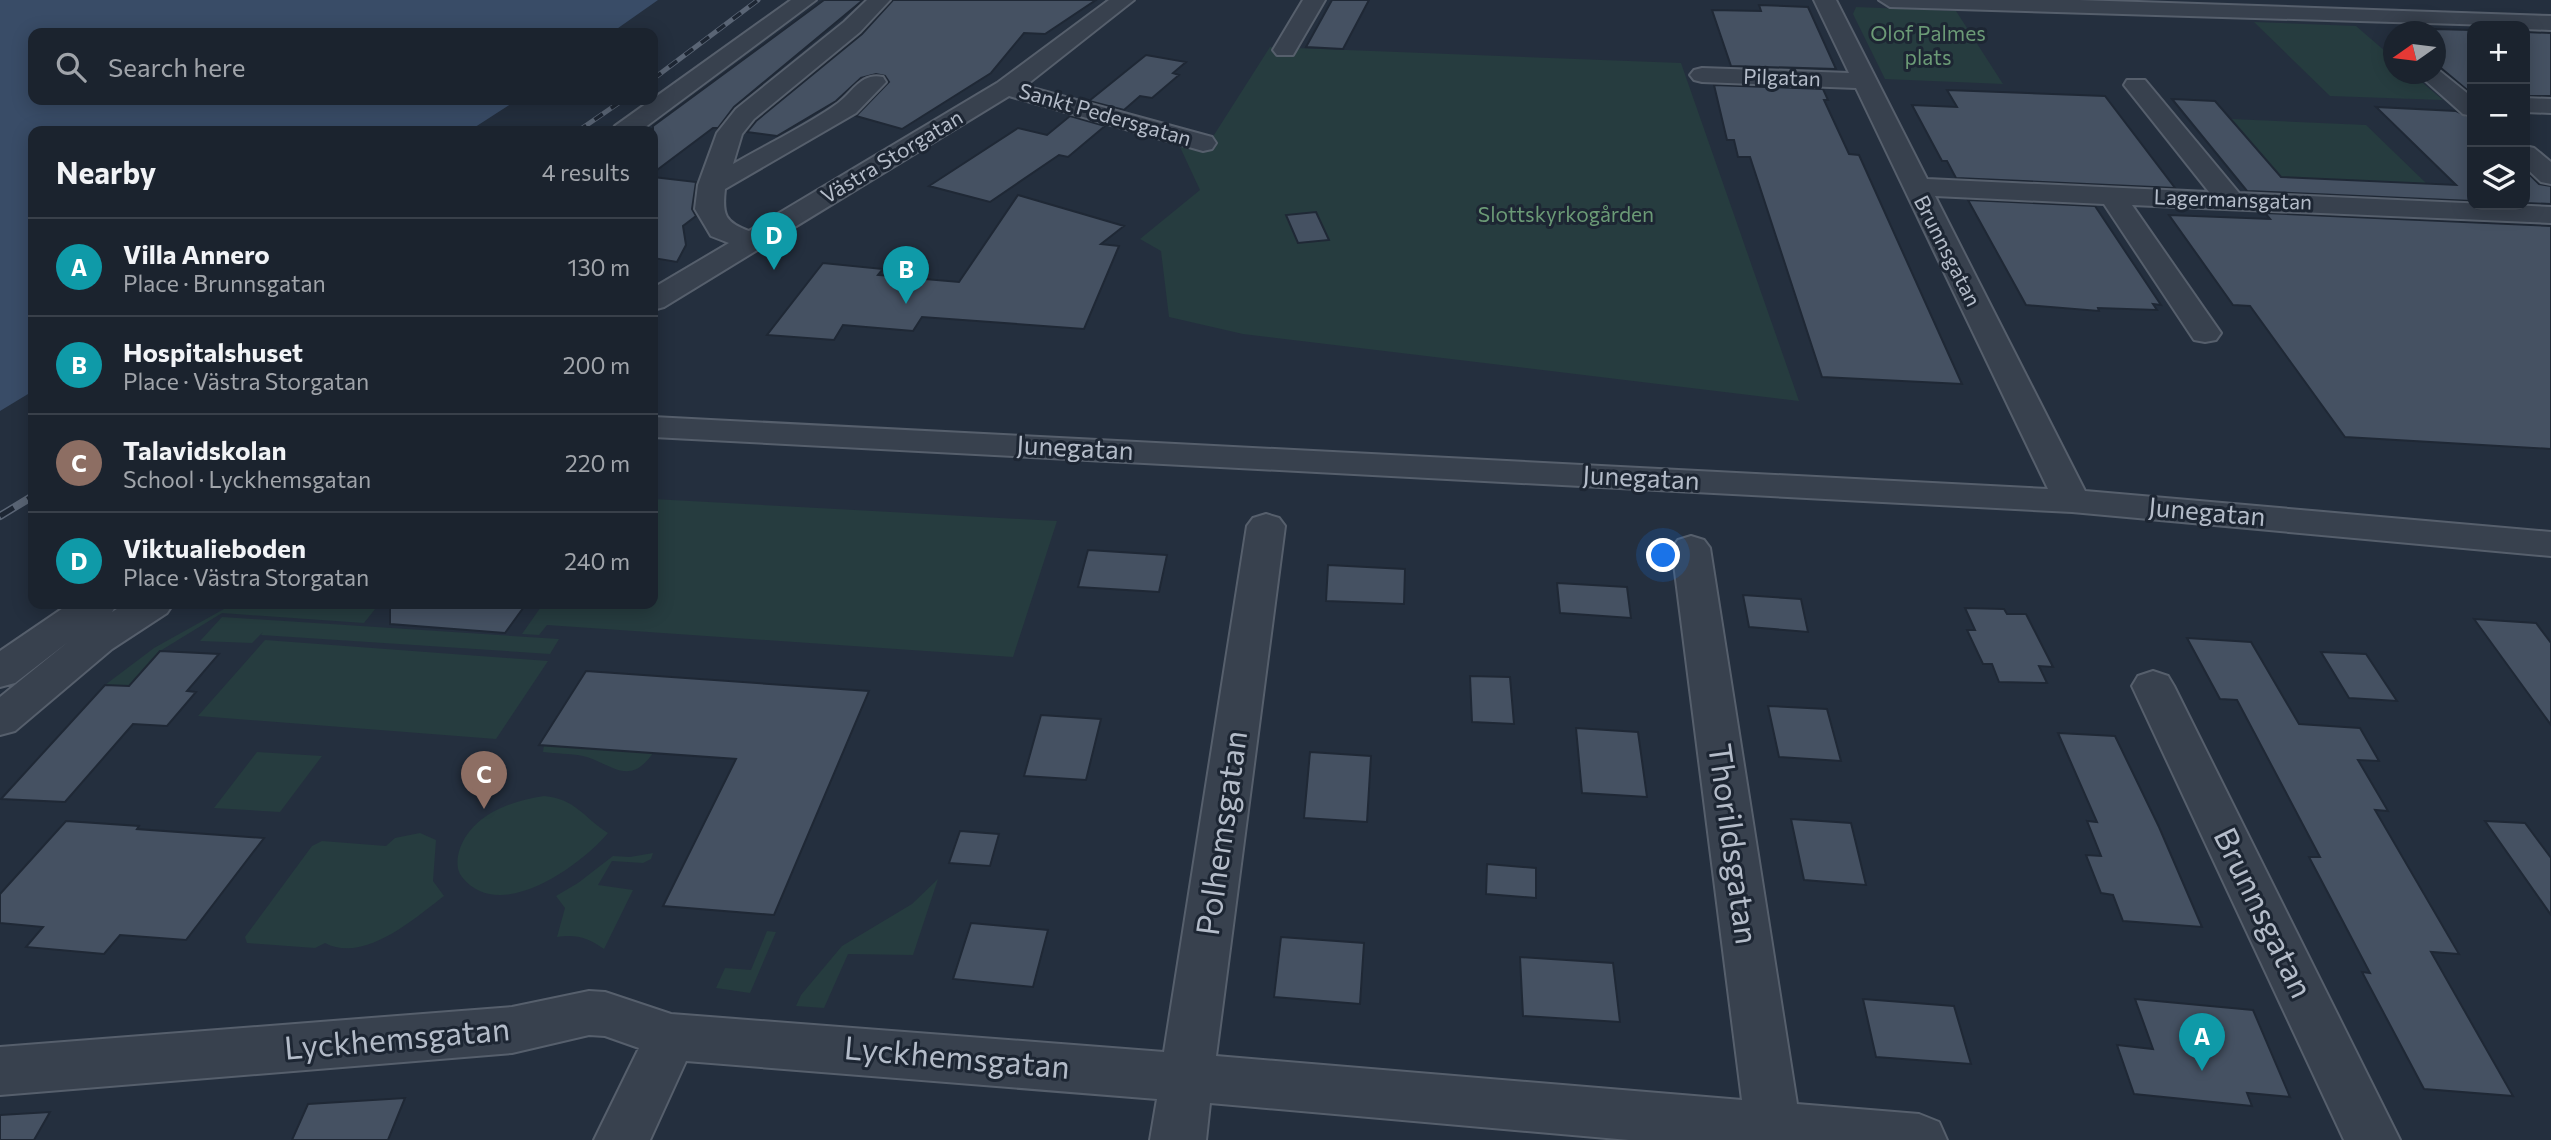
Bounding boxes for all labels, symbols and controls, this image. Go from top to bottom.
park label: Olof Palmes plats [1870,20,1986,69]
north arrow [2383,21,2446,84]
map controls [2467,21,2530,210]
button: + [2467,21,2530,84]
search box [28,28,658,105]
icon: search [52,48,90,86]
text: Search here [108,51,246,82]
street label: Pilgatan [1743,63,1821,90]
street label: Sankt Pedersgatan [1016,77,1194,150]
button: − [2467,84,2530,147]
street label: Västra Storgatan [816,104,967,208]
button: layers [2467,147,2530,210]
text: Nearby [56,153,156,190]
text: 4 results [542,158,630,186]
street label: Lagermansgatan [2153,183,2313,214]
street label: Brunnsgatan [1910,191,1987,310]
park label: Slottskyrkogården [1478,201,1654,226]
pin: D [751,212,797,270]
text: Villa Annero [123,238,270,269]
pin: B [883,246,929,304]
text: A [71,253,87,281]
text: 130 m [568,253,630,281]
text: Place · Brunnsgatan [123,269,326,297]
text: Hospitalshuset [123,336,303,367]
text: B [71,351,87,379]
text: 200 m [563,351,630,379]
text: Place · Västra Storgatan [123,367,369,395]
street label: Junegatan [1016,428,1134,465]
text: Talavidskolan [123,434,286,465]
text: C [71,449,87,477]
text: 220 m [565,449,630,477]
street label: Junegatan [1582,458,1700,495]
text: School · Lyckhemsgatan [123,465,371,493]
street label: Junegatan [2147,490,2267,531]
text: Viktualieboden [123,532,306,563]
your location [1646,538,1680,572]
text: D [71,547,87,575]
text: 240 m [564,547,630,575]
text: Place · Västra Storgatan [123,563,369,591]
street label: Polhemsgatan [1186,728,1254,938]
street label: Thorildsgatan [1701,741,1769,947]
pin: C [461,751,507,809]
street label: Brunnsgatan [2206,820,2323,1004]
street label: Lyckhemsgatan [282,1007,511,1067]
pin: A [2179,1013,2225,1071]
street label: Lyckhemsgatan [843,1026,1072,1086]

